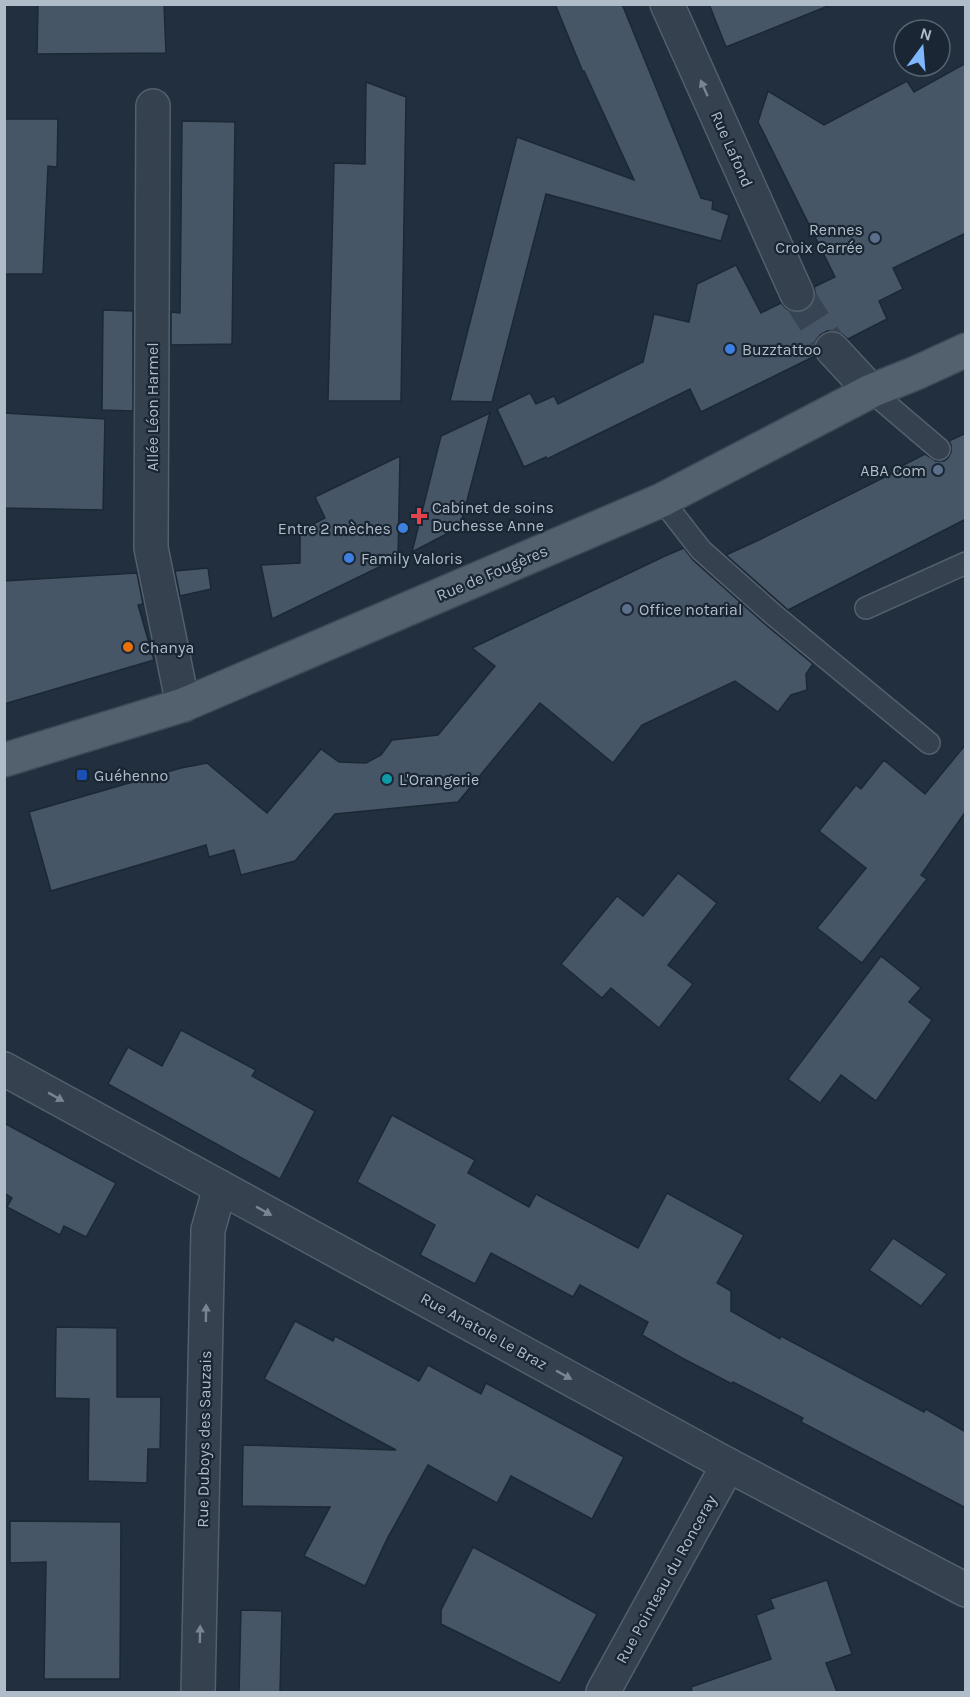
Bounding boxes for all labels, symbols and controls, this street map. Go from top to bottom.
north arrow [892,18,952,78]
text: N [918,23,934,45]
one-way arrow [700,79,709,96]
street label: Rue Lafond [707,108,757,190]
place label: Rennes Croix Carrée [775,220,863,257]
marker: Rennes Croix Carrée [868,231,882,245]
place label: Buzztattoo [742,340,821,359]
street label: Allée Léon Harmel [143,342,162,472]
marker: Buzztattoo [723,342,737,356]
place label: ABA Com [860,461,926,480]
marker: ABA Com [931,463,945,477]
place label: Cabinet de soins Duchesse Anne [432,498,554,535]
marker: Cabinet de soins Duchesse Anne [410,507,428,525]
place label: Entre 2 mèches [278,519,391,538]
marker: Entre 2 mèches [396,521,410,535]
street label: Rue de Fougères [434,541,550,605]
place label: Family Valoris [361,549,463,568]
marker: Family Valoris [342,551,356,565]
place label: Office notarial [639,600,742,619]
marker: Office notarial [620,602,634,616]
place label: Chanya [140,638,194,657]
marker: Chanya [121,640,135,654]
place label: Guéhenno [94,766,168,785]
marker: Guéhenno [75,768,89,782]
place label: L'Orangerie [399,770,479,789]
marker: L'Orangerie [380,772,394,786]
one-way arrow [48,1092,65,1102]
one-way arrow [255,1206,272,1216]
street label: Rue Anatole Le Braz [417,1288,551,1374]
one-way arrow [202,1304,211,1323]
street label: Rue Duboys des Sauzais [193,1350,215,1528]
one-way arrow [556,1370,573,1380]
street label: Rue Pointeau du Ronceray [612,1491,721,1667]
one-way arrow [195,1625,204,1644]

